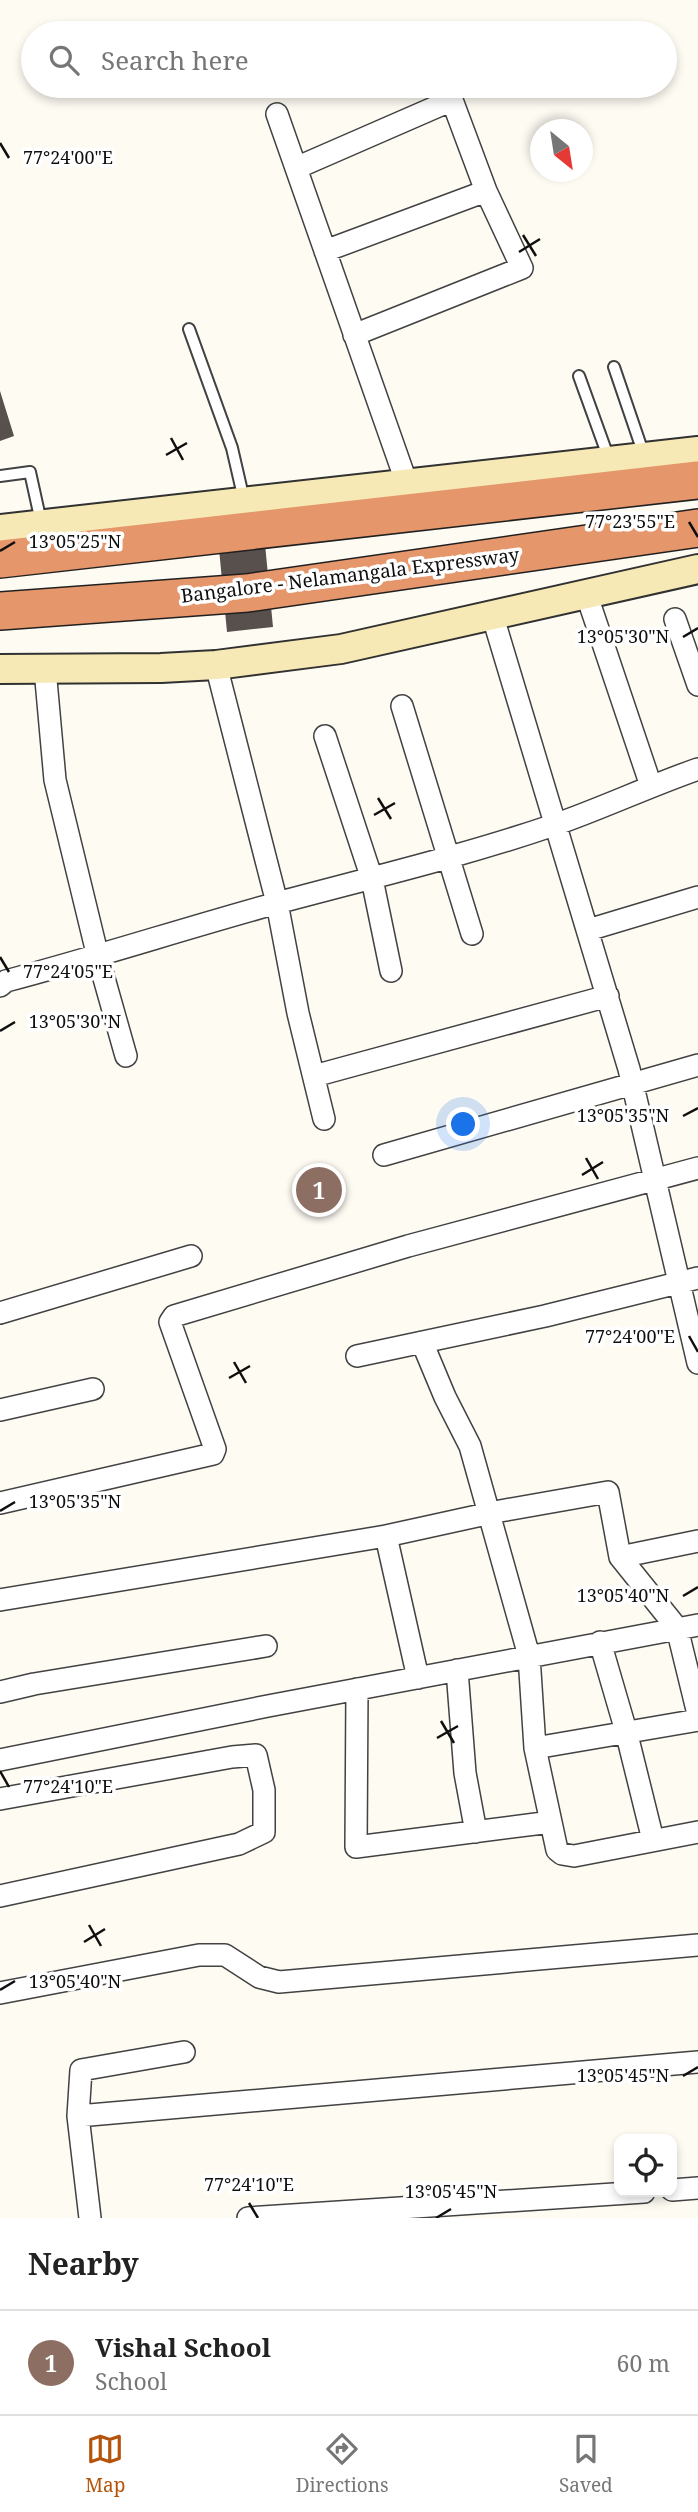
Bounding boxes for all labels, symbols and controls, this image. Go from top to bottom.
search box [21,21,677,98]
icon: search [45,41,83,79]
text: Search here [101,42,249,78]
north arrow [530,119,593,182]
text: 77°24'00"E [23,145,113,169]
text: 77°23'55"E [585,509,675,533]
text: 13°05'25"N [29,529,122,553]
street label: Bangalore - Nelamangala Expressway [179,541,521,609]
text: 13°05'30"N [577,624,670,648]
text: 77°24'05"E [23,959,113,983]
text: 13°05'30"N [29,1009,122,1033]
text: 13°05'35"N [577,1103,670,1127]
your location [446,1107,480,1141]
pin: 1 [296,1164,342,1216]
text: 77°24'00"E [585,1324,675,1348]
text: 13°05'35"N [29,1489,122,1513]
text: 13°05'40"N [577,1583,670,1607]
text: 77°24'10"E [23,1774,113,1798]
text: 13°05'40"N [29,1969,122,1993]
text: 13°05'45"N [577,2063,670,2087]
map controls [614,2134,677,2197]
button: locate [614,2134,677,2197]
text: 77°24'10"E [204,2172,294,2196]
text: 13°05'45"N [405,2179,498,2203]
text: Nearby [28,2243,139,2284]
text: Vishal School [95,2329,271,2365]
text: 1 [45,2347,58,2379]
text: 60 m [617,2347,670,2379]
text: School [95,2365,167,2397]
tab: Map [85,2430,125,2498]
tab: Directions [296,2430,389,2498]
tab: Saved [559,2430,613,2498]

